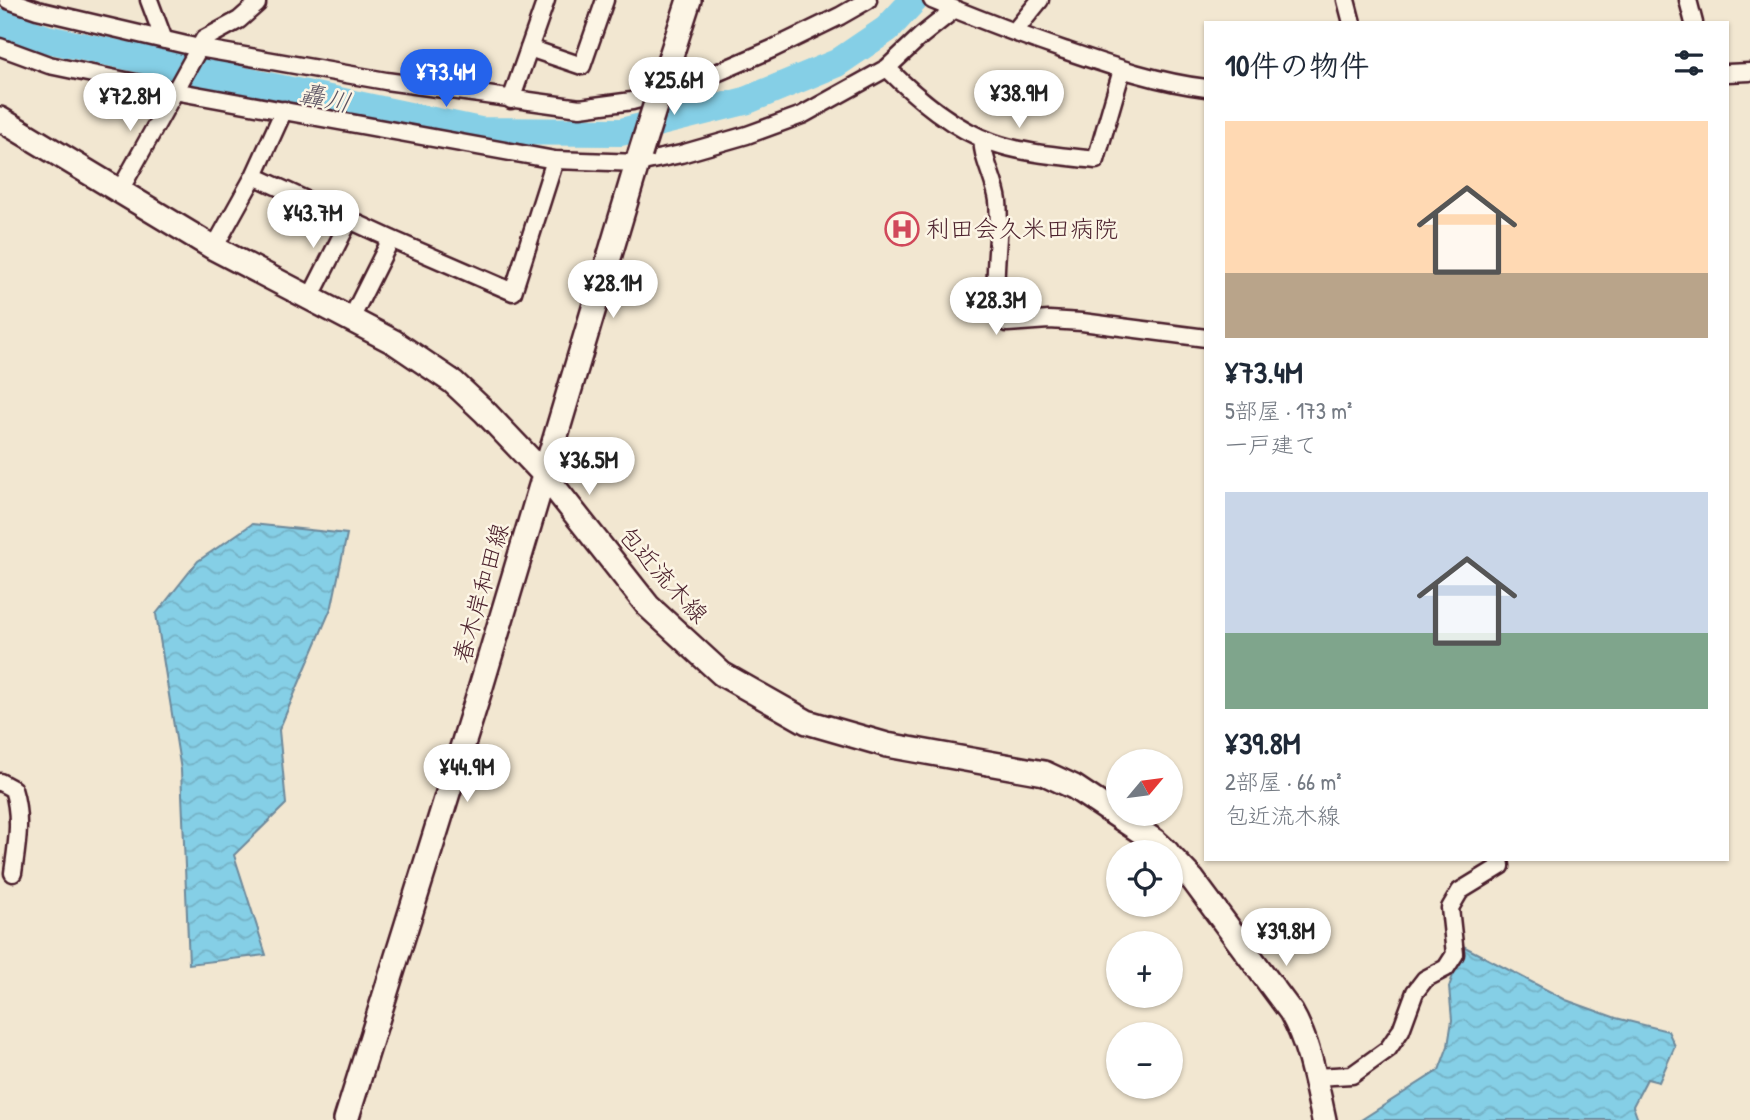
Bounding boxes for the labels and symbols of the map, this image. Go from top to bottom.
pin: ¥73.4M [389,50,503,109]
pin: ¥25.6M [617,58,731,117]
pin: ¥38.9M [962,71,1076,130]
pin: ¥72.8M [73,74,187,133]
water label: 轟川 [296,75,354,120]
pin: ¥43.7M [256,190,370,250]
hospital icon: 利田会久米田病院 [883,210,921,248]
place label: 利田会久米田病院 [926,212,1118,244]
pin: ¥28.1M [556,260,670,320]
pin: ¥28.3M [939,278,1053,337]
pin: ¥36.5M [532,438,646,497]
street label: 春木岸和田線 [445,519,515,666]
street label: 包近流木線 [612,519,716,630]
pin: ¥44.9M [410,744,524,804]
north arrow [1106,749,1183,826]
pin: ¥39.8M [1229,908,1343,968]

